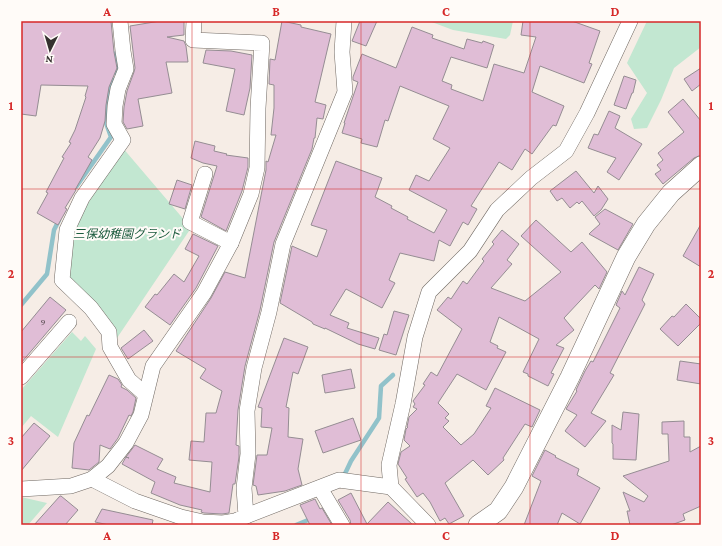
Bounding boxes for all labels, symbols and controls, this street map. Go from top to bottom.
text: A [102,4,111,19]
text: B [272,4,280,19]
text: C [442,4,450,19]
text: D [611,4,620,19]
north arrow [30,30,70,70]
text: N [44,54,53,66]
text: 1 [9,98,14,113]
text: 1 [709,98,714,113]
park label: 三保幼稚園グランド [73,227,182,241]
text: 2 [8,266,15,281]
text: 2 [708,266,715,281]
house number: 9 [40,316,46,327]
text: 3 [8,433,14,448]
text: 3 [708,433,714,448]
text: A [102,528,111,543]
text: B [272,528,280,543]
text: C [442,528,450,543]
text: D [611,528,620,543]

